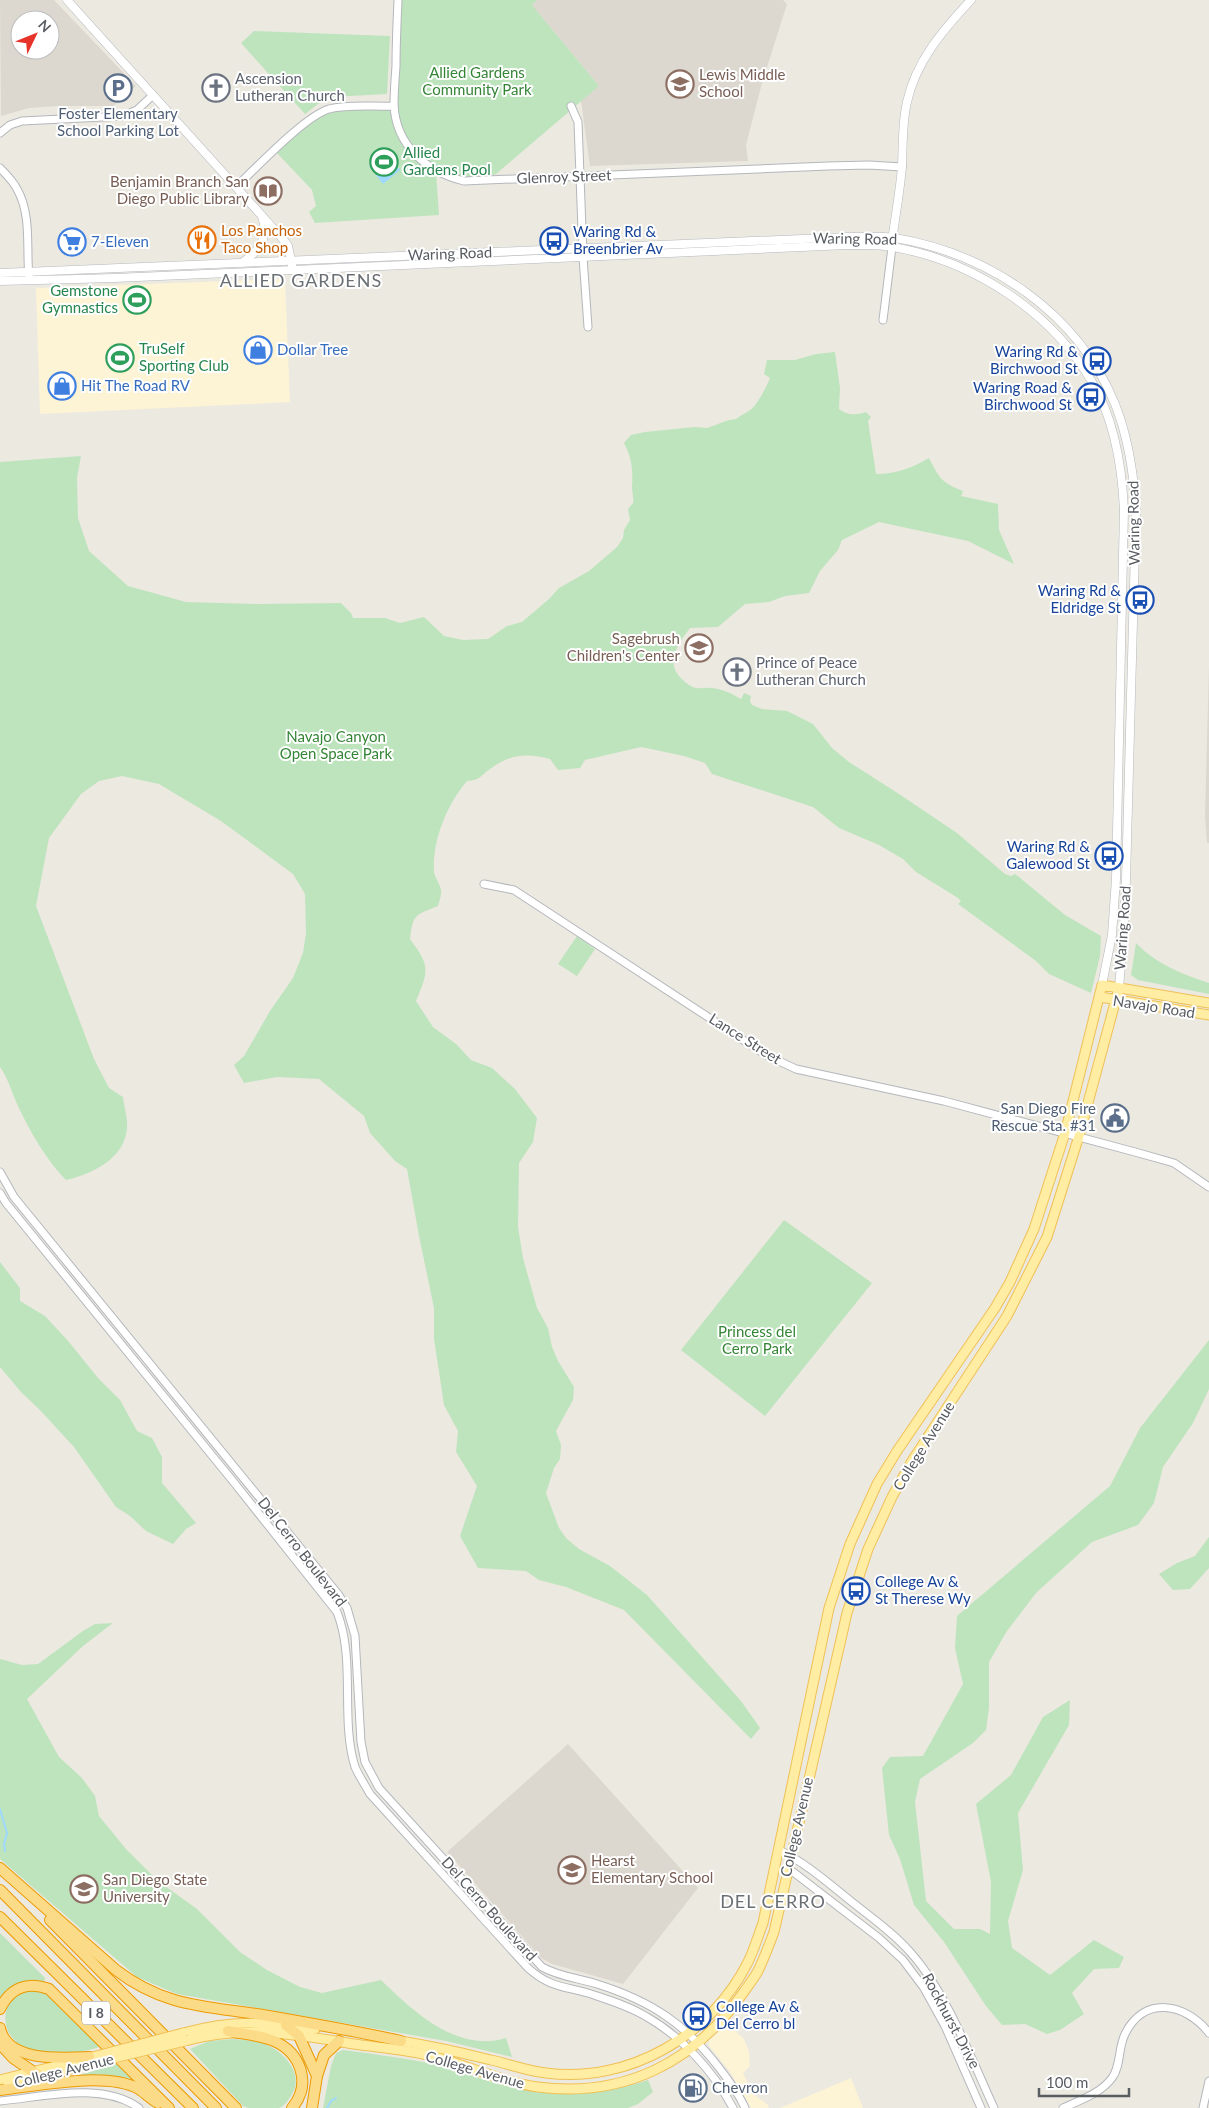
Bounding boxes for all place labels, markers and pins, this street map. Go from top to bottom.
place label: Lewis Middle School [699,65,785,100]
place label: Ascension Lutheran Church [235,69,345,104]
school or university icon: Lewis Middle School [665,69,695,99]
parking icon: Foster Elementary School Parking Lot [103,73,133,103]
church icon: Ascension Lutheran Church [201,73,231,103]
place label: Foster Elementary School Parking Lot [57,104,180,139]
place label: Allied Gardens Pool [403,143,491,178]
sports icon: Allied Gardens Pool [369,147,399,177]
place label: Benjamin Branch San Diego Public Library [110,172,249,207]
library icon: Benjamin Branch San Diego Public Library [253,176,283,206]
place label: Los Panchos Taco Shop [221,221,302,256]
place label: Waring Rd & Breenbrier Av [573,222,663,257]
restaurant icon: Los Panchos Taco Shop [187,225,217,255]
bus stop icon: Waring Rd & Breenbrier Av [539,226,569,256]
supermarket icon: 7-Eleven [57,227,87,257]
place label: 7-Eleven [91,232,149,250]
place label: Gemstone Gymnastics [42,281,118,316]
sports icon: Gemstone Gymnastics [122,285,152,315]
shop icon: Dollar Tree [243,335,273,365]
place label: TruSelf Sporting Club [139,339,229,374]
place label: Dollar Tree [277,340,348,358]
place label: Waring Rd & Birchwood St [990,342,1079,377]
sports icon: TruSelf Sporting Club [105,343,135,373]
bus stop icon: Waring Rd & Birchwood St [1082,346,1112,376]
shop icon: Hit The Road RV [47,371,77,401]
place label: Hit The Road RV [81,376,191,394]
place label: Waring Road & Birchwood St [973,378,1073,413]
bus stop icon: Waring Road & Birchwood St [1076,382,1106,412]
place label: Waring Rd & Eldridge St [1038,581,1122,616]
bus stop icon: Waring Rd & Eldridge St [1125,585,1155,615]
place label: Sagebrush Children's Center [567,629,681,664]
school or university icon: Sagebrush Children's Center [684,633,714,663]
place label: Prince of Peace Lutheran Church [756,653,866,688]
church icon: Prince of Peace Lutheran Church [722,657,752,687]
place label: Waring Rd & Galewood St [1006,837,1091,872]
bus stop icon: Waring Rd & Galewood St [1094,841,1124,871]
place label: San Diego Fire Rescue Sta. #31 [991,1099,1096,1134]
public building icon: San Diego Fire Rescue Sta. #31 [1100,1103,1130,1133]
place label: College Av & St Therese Wy [875,1572,971,1607]
bus stop icon: College Av & St Therese Wy [841,1576,871,1606]
place label: Hearst Elementary School [591,1851,713,1886]
school or university icon: Hearst Elementary School [557,1855,587,1885]
place label: San Diego State University [103,1870,207,1905]
school or university icon: San Diego State University [69,1874,99,1904]
place label: College Av & Del Cerro bl [716,1997,800,2032]
bus stop icon: College Av & Del Cerro bl [682,2001,712,2031]
fuel station icon: Chevron [678,2073,708,2103]
place label: Chevron [712,2078,768,2096]

